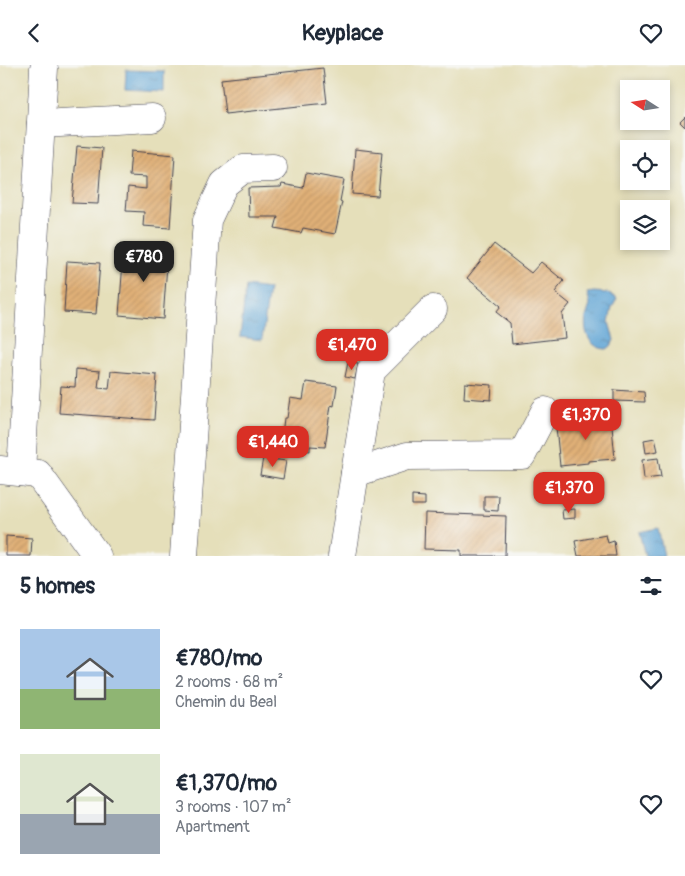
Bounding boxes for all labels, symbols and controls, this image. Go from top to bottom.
icon: back [20,19,48,47]
text: Keyplace [302,19,383,47]
icon: heart [637,19,665,47]
north arrow [620,80,670,130]
map controls [620,80,670,250]
button: locate [620,140,670,190]
button: layers [620,200,670,250]
pin: €780 [114,241,174,283]
text: €780 [125,247,163,267]
pin: €1,470 [311,329,393,371]
text: €1,470 [327,335,377,355]
pin: €1,370 [545,399,627,441]
text: €1,370 [561,405,611,425]
pin: €1,440 [232,425,314,468]
text: €1,440 [248,432,298,452]
pin: €1,370 [528,471,610,514]
text: €1,370 [544,478,594,498]
icon: filters [637,572,665,600]
text: 5 homes [20,573,95,600]
text: €780/mo [175,645,262,672]
icon: home [60,649,120,709]
icon: heart [637,665,665,693]
text: 2 rooms · 68 m² [175,672,283,692]
text: Chemin du Beal [175,692,277,712]
text: €1,370/mo [175,770,277,797]
icon: home [60,774,120,834]
icon: heart [637,790,665,818]
text: 3 rooms · 107 m² [175,797,292,817]
text: Apartment [175,817,250,837]

